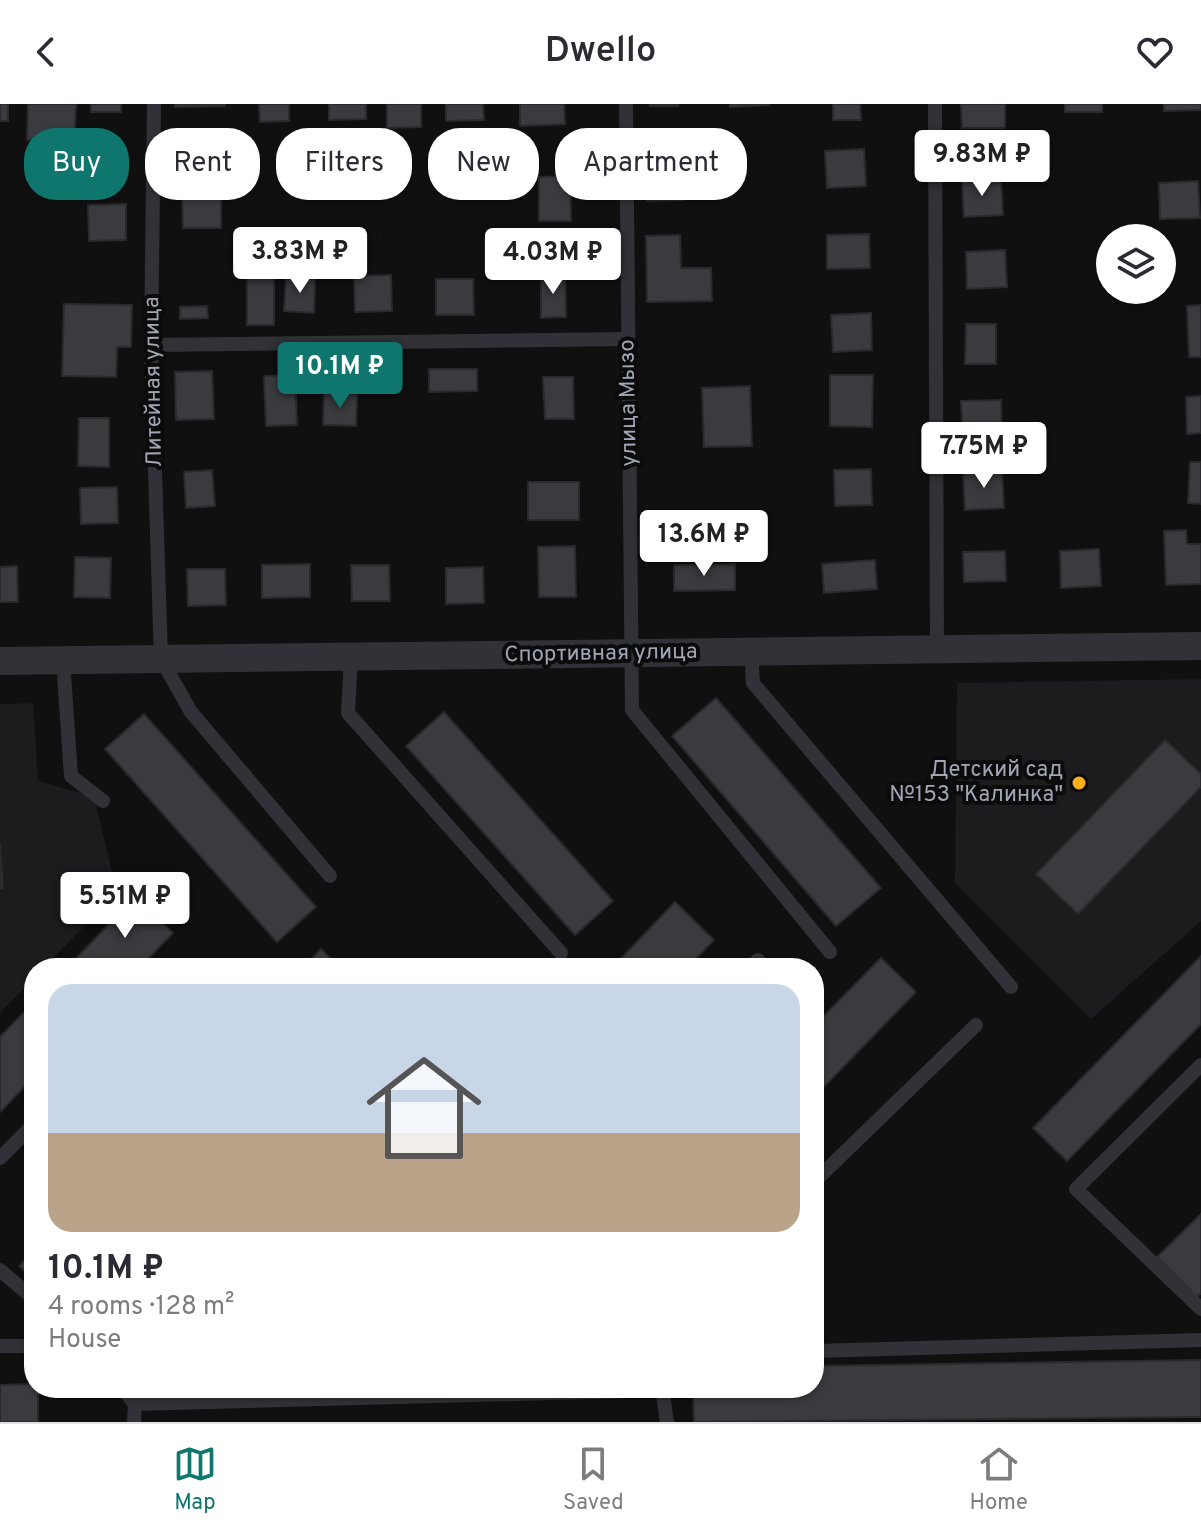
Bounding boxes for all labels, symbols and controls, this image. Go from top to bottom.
text: Dwello [545,29,656,75]
icon: back [24,30,68,74]
icon: heart [1133,30,1177,74]
chip: Buy [24,128,129,200]
chip: Rent [145,128,260,200]
chip: Filters [276,128,412,200]
chip: New [428,128,539,200]
chip: Apartment [555,128,747,200]
pin: 9.83M ₽ [908,130,1056,198]
text: 9.83M ₽ [933,139,1031,172]
map controls [1096,224,1176,304]
button: layers [1096,224,1176,304]
pin: 3.83M ₽ [226,227,374,295]
pin: 4.03M ₽ [479,228,627,296]
text: 3.83M ₽ [251,236,349,269]
text: 4.03M ₽ [503,237,603,270]
street label: Литейная улица [139,296,169,468]
street label: улица Мызо [614,339,644,467]
pin: 10.1M ₽ [266,342,414,410]
text: 10.1M ₽ [296,351,384,384]
pin: 7.75M ₽ [910,422,1058,490]
text: 7.75M ₽ [939,431,1029,464]
pin: 13.6M ₽ [630,510,778,578]
text: 13.6M ₽ [658,519,750,552]
street label: Спортивная улица [504,639,698,669]
place label: Детский сад №153 "Калинка" [889,757,1063,809]
marker: Детский сад №153 "Калинка" [1070,774,1088,792]
pin: 5.51M ₽ [51,872,199,940]
text: 5.51M ₽ [78,881,172,914]
icon: home [352,1036,496,1180]
text: 10.1M ₽ [48,1248,164,1291]
text: 4 rooms · 128 m² [48,1291,235,1324]
text: House [48,1324,121,1357]
tab: Map [173,1442,217,1517]
tab: Saved [563,1442,624,1517]
tab: Home [970,1442,1028,1517]

